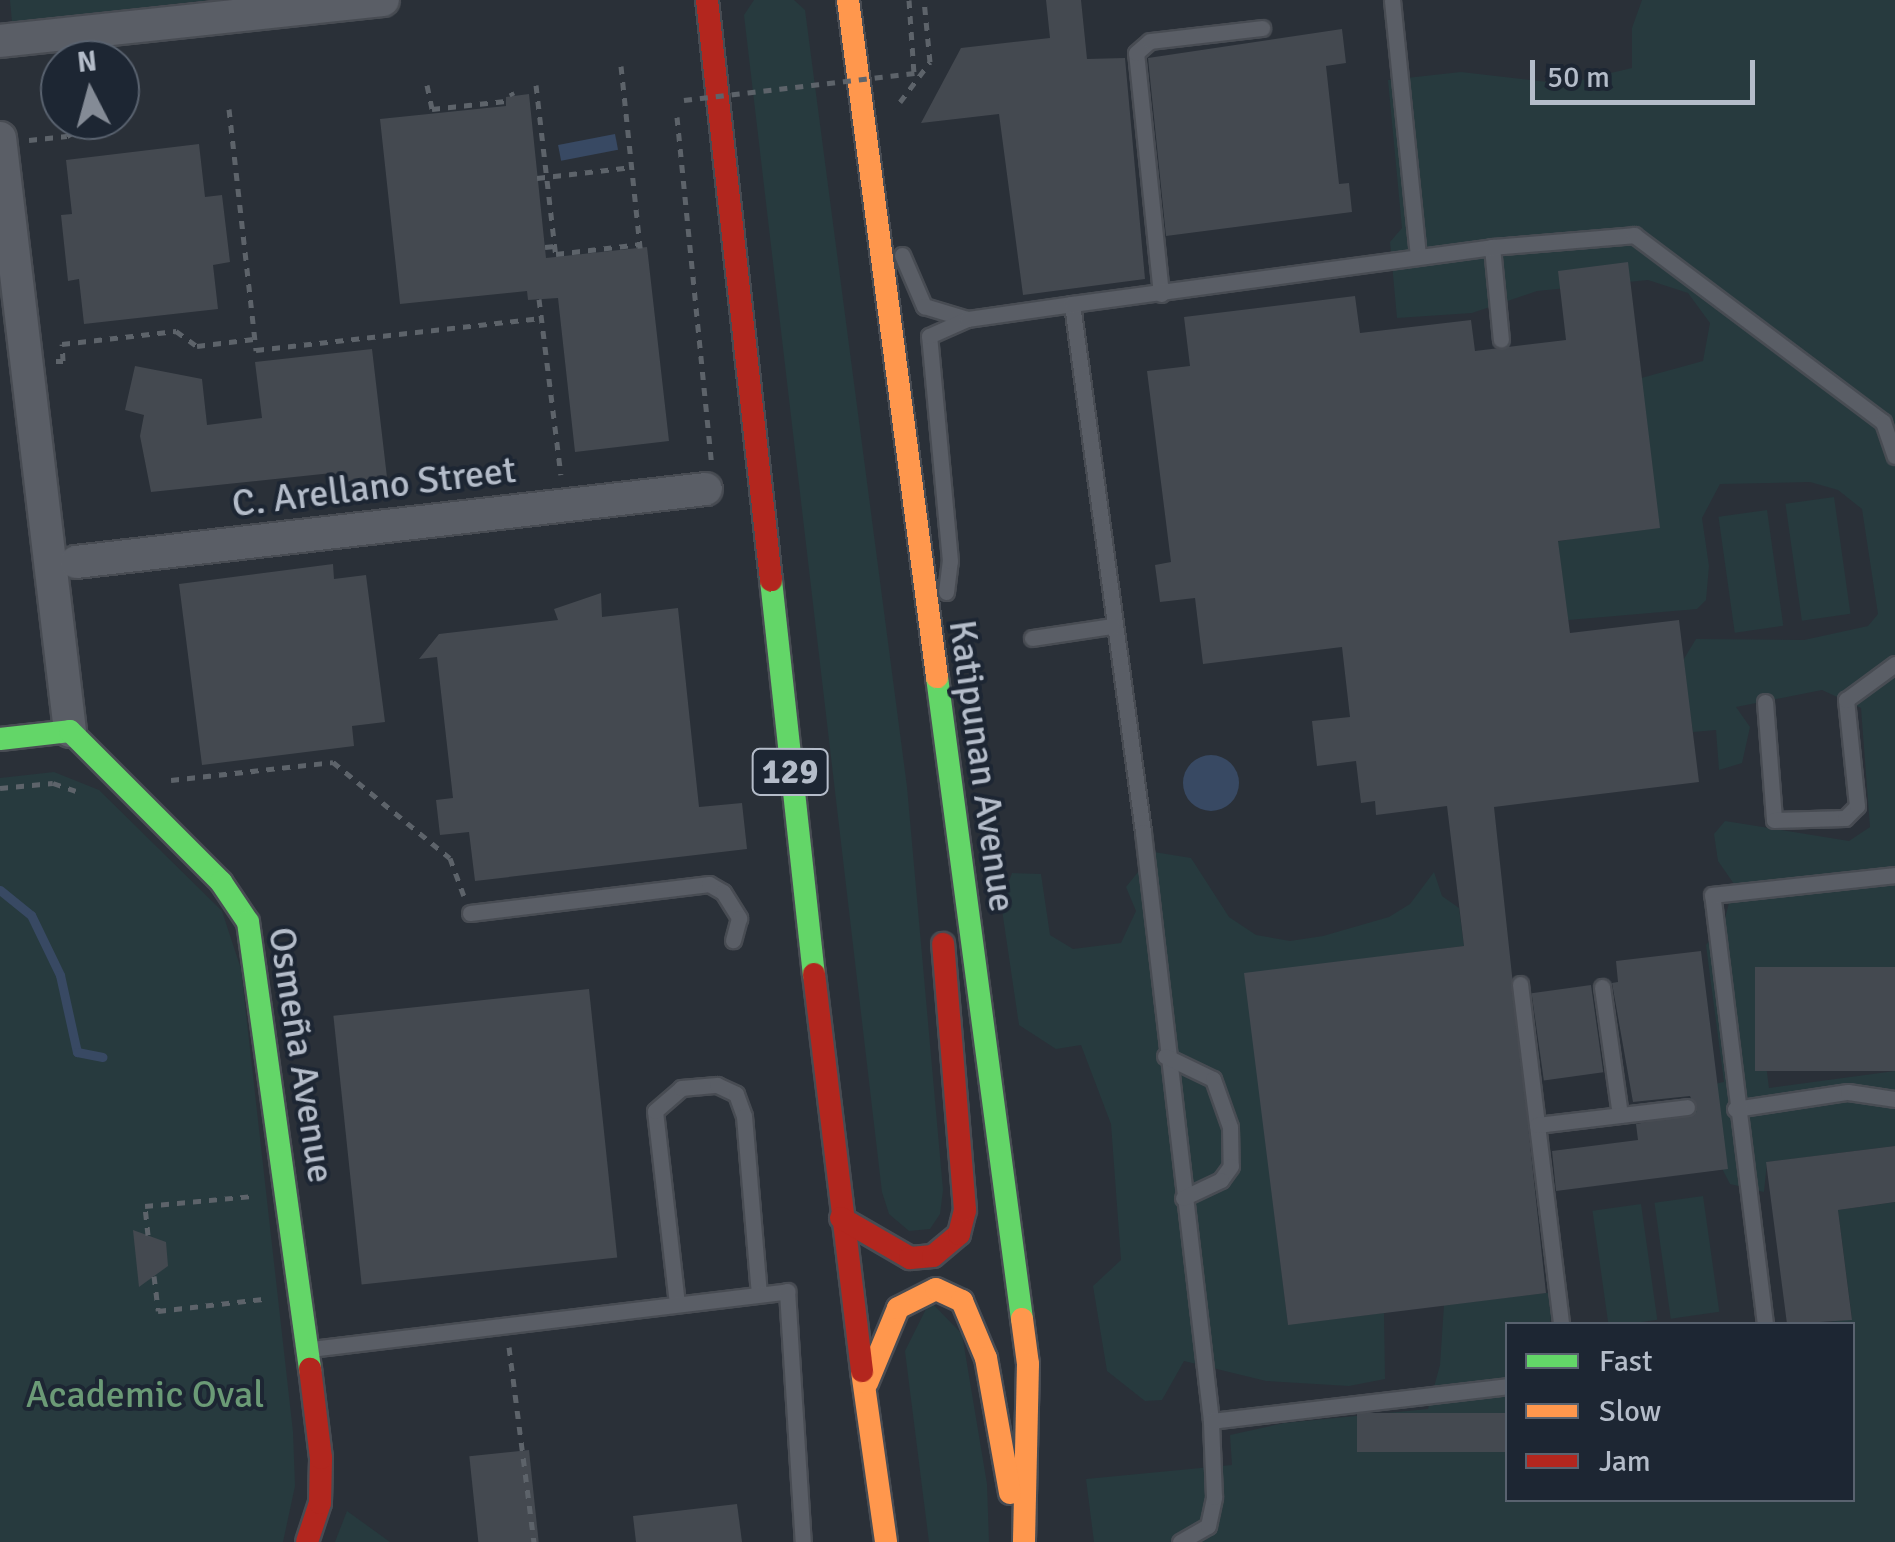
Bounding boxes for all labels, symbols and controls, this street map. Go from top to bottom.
north arrow [40,40,140,140]
scale bar [1535,40,1760,102]
text: N [76,44,99,80]
text: 50 m [1547,59,1610,96]
street label: C. Arellano Street [229,447,519,527]
street label: Katipunan Avenue [939,617,1025,915]
road number: 129 [750,742,830,802]
street label: Osmeña Avenue [258,924,344,1186]
legend [1505,1322,1855,1502]
text: Fast [1599,1343,1652,1380]
park label: Academic Oval [26,1372,264,1418]
text: Slow [1599,1393,1661,1430]
text: Jam [1599,1443,1651,1480]

